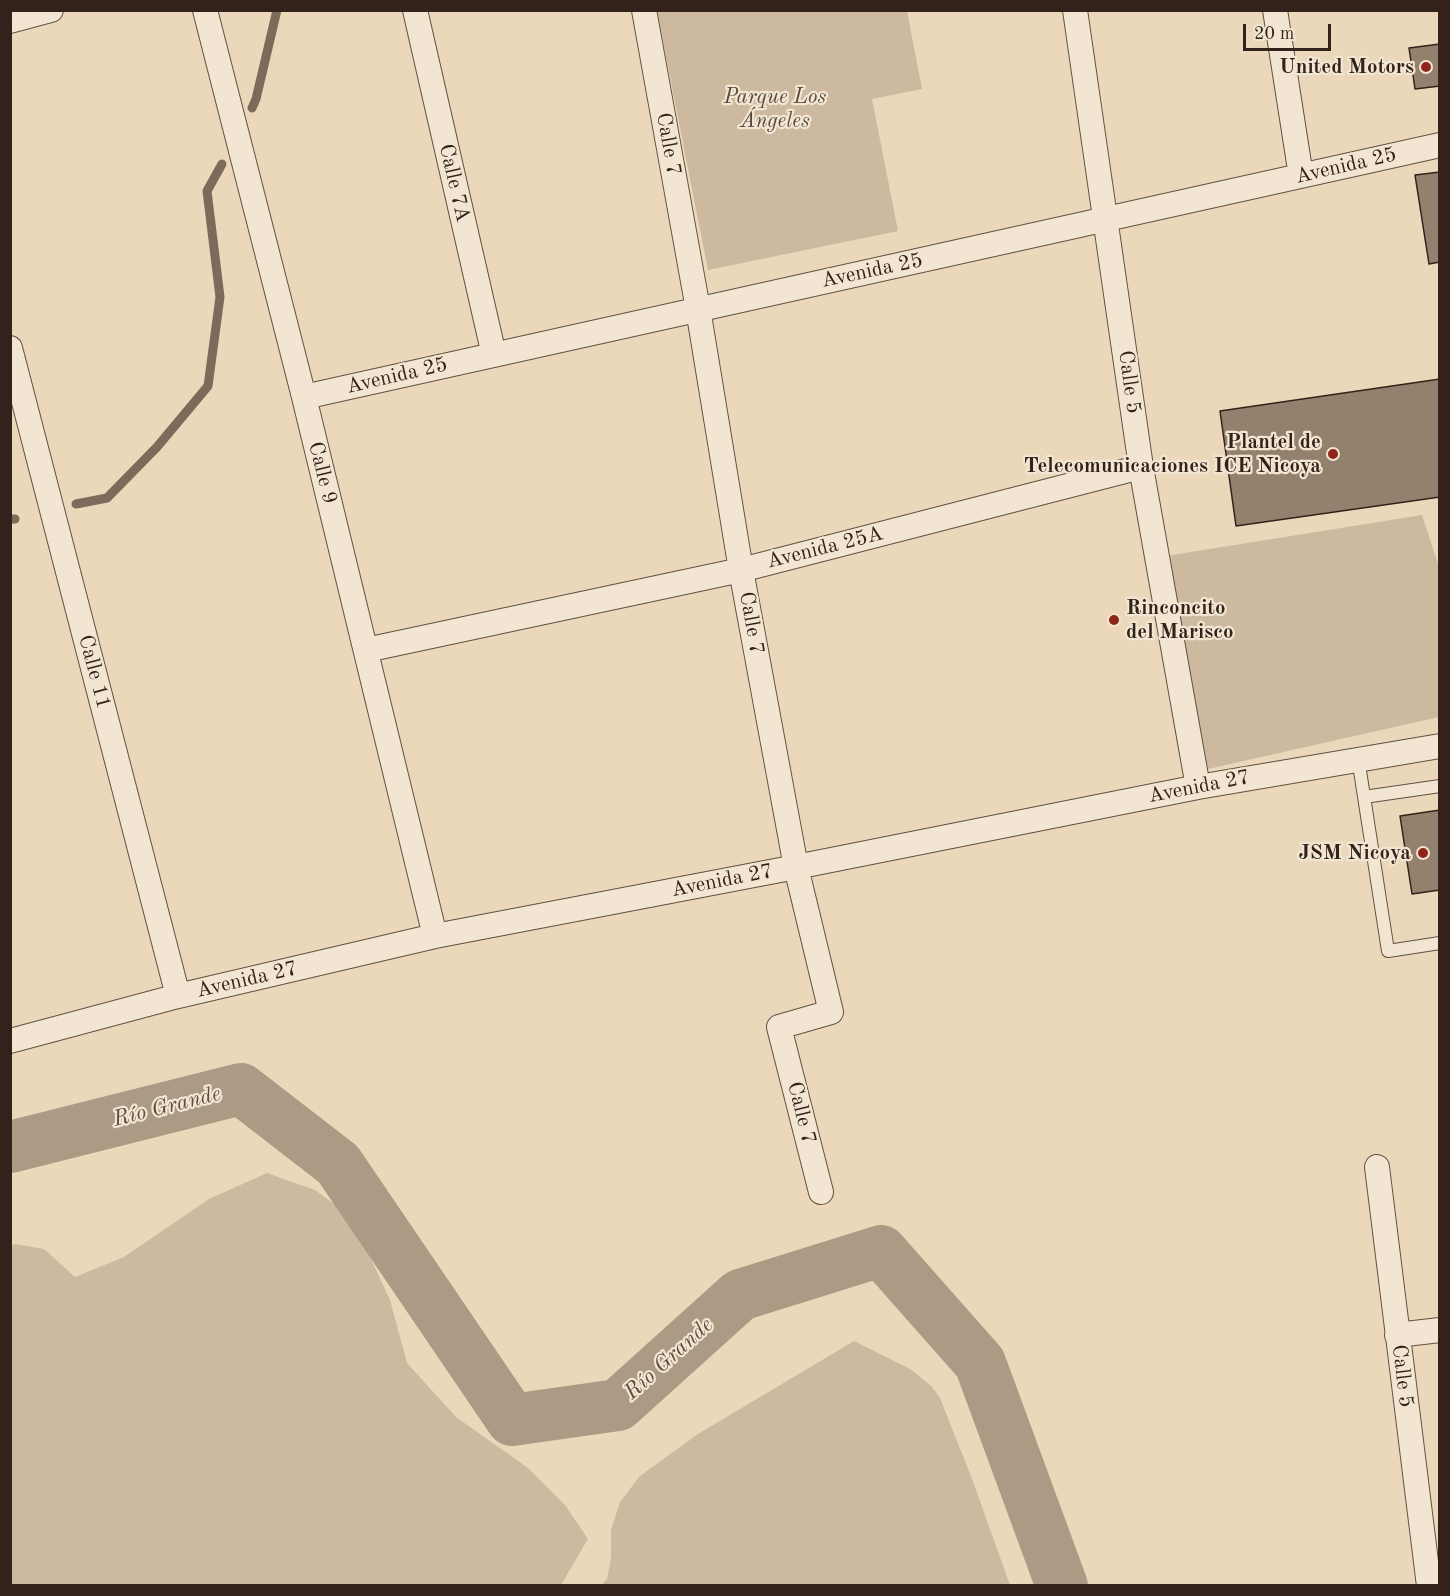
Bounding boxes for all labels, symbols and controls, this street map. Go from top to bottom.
scale bar [1246,12,1334,50]
text: 20 m [1254,25,1294,43]
place label: United Motors [1279,54,1414,80]
marker: United Motors [1419,60,1433,74]
park label: Parque Los Ángeles [724,84,826,134]
street label: Calle 7 [650,111,686,177]
street label: Calle 7A [433,141,475,225]
street label: Avenida 25 [1293,142,1399,190]
street label: Avenida 25 [819,248,925,294]
street label: Calle 5 [1112,349,1146,415]
street label: Avenida 25 [344,352,450,400]
place label: Plantel de Telecomunicaciones ICE Nicoya [1024,429,1321,479]
street label: Calle 9 [302,439,342,507]
marker: Plantel de Telecomunicaciones ICE Nicoya [1326,447,1340,461]
street label: Avenida 25A [764,521,886,575]
street label: Calle 7 [733,590,769,656]
place label: Rinconcito del Marisco [1126,595,1234,645]
marker: Rinconcito del Marisco [1107,613,1121,627]
street label: Calle 11 [72,632,116,712]
street label: Avenida 27 [1146,765,1252,809]
place label: JSM Nicoya [1299,840,1411,866]
marker: JSM Nicoya [1416,846,1430,860]
street label: Avenida 27 [669,859,775,903]
street label: Avenida 27 [194,956,300,1004]
street label: Calle 7 [781,1079,821,1147]
water label: Río Grande [110,1081,224,1133]
water label: Río Grande [619,1312,719,1406]
street label: Calle 5 [1386,1343,1418,1409]

